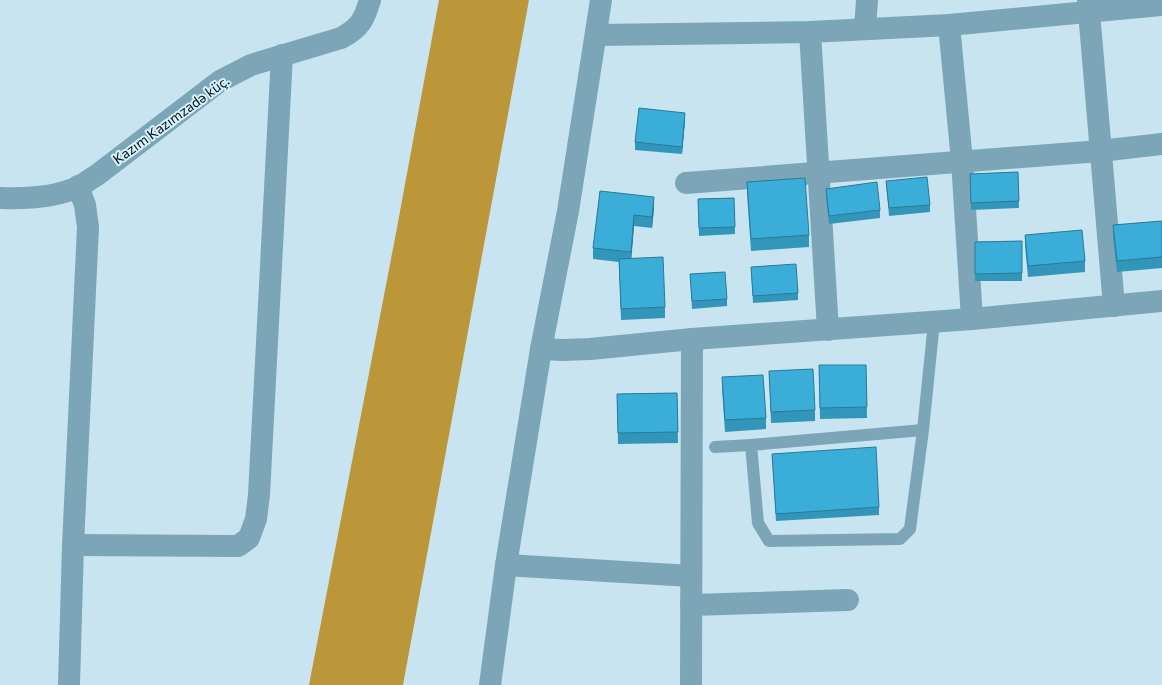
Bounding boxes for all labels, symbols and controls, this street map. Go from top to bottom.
street label: Kazım Kazımzadə küç. [109,72,232,168]

